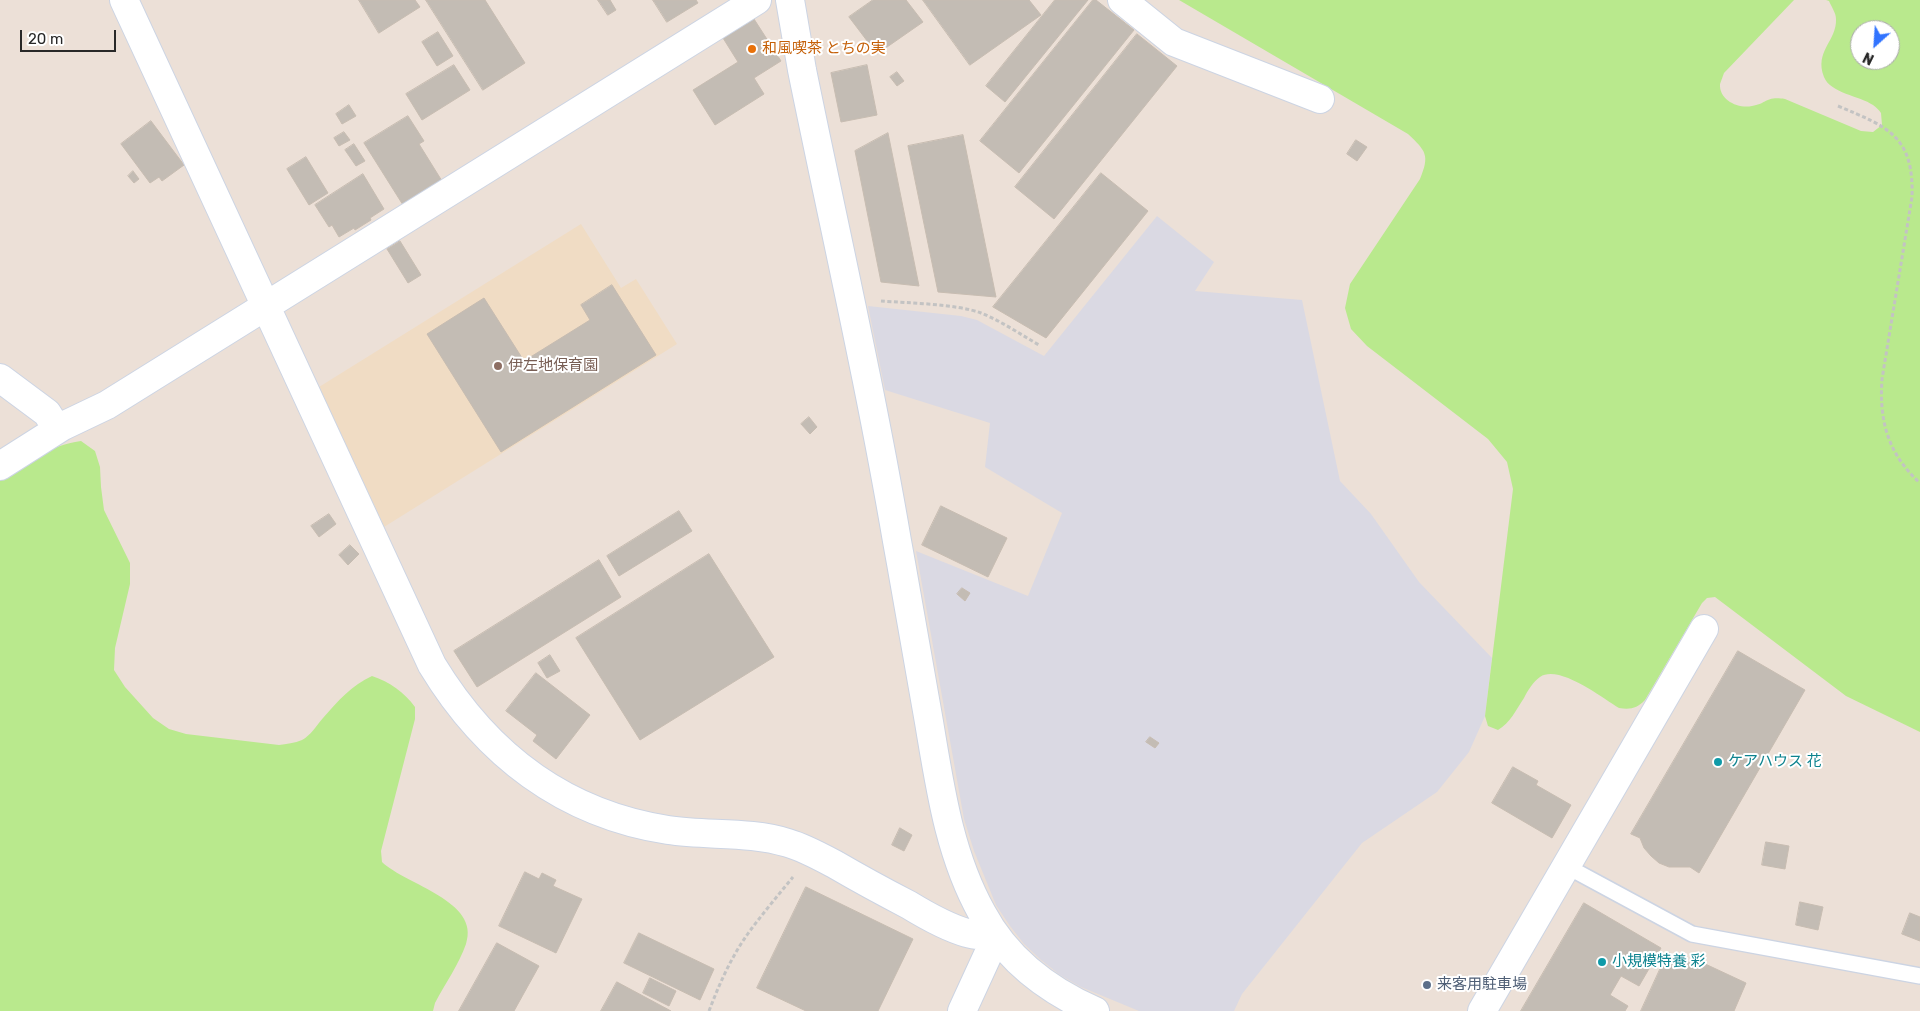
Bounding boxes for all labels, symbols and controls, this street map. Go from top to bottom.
scale bar [22,20,119,52]
north arrow [1850,20,1900,70]
text: 20 m [28,30,63,48]
place label: 和風喫茶 とちの実 [762,40,886,58]
marker: 和風喫茶 とちの実 [746,43,758,55]
text: N [1860,48,1877,68]
place label: 伊左地保育園 [508,357,598,375]
marker: 伊左地保育園 [492,360,504,372]
place label: ケアハウス 花 [1728,753,1822,771]
marker: ケアハウス 花 [1712,756,1724,768]
place label: 小規模特養 彩 [1612,953,1706,971]
marker: 小規模特養 彩 [1596,956,1608,968]
place label: 来客用駐車場 [1437,976,1527,994]
marker: 来客用駐車場 [1421,979,1433,991]

